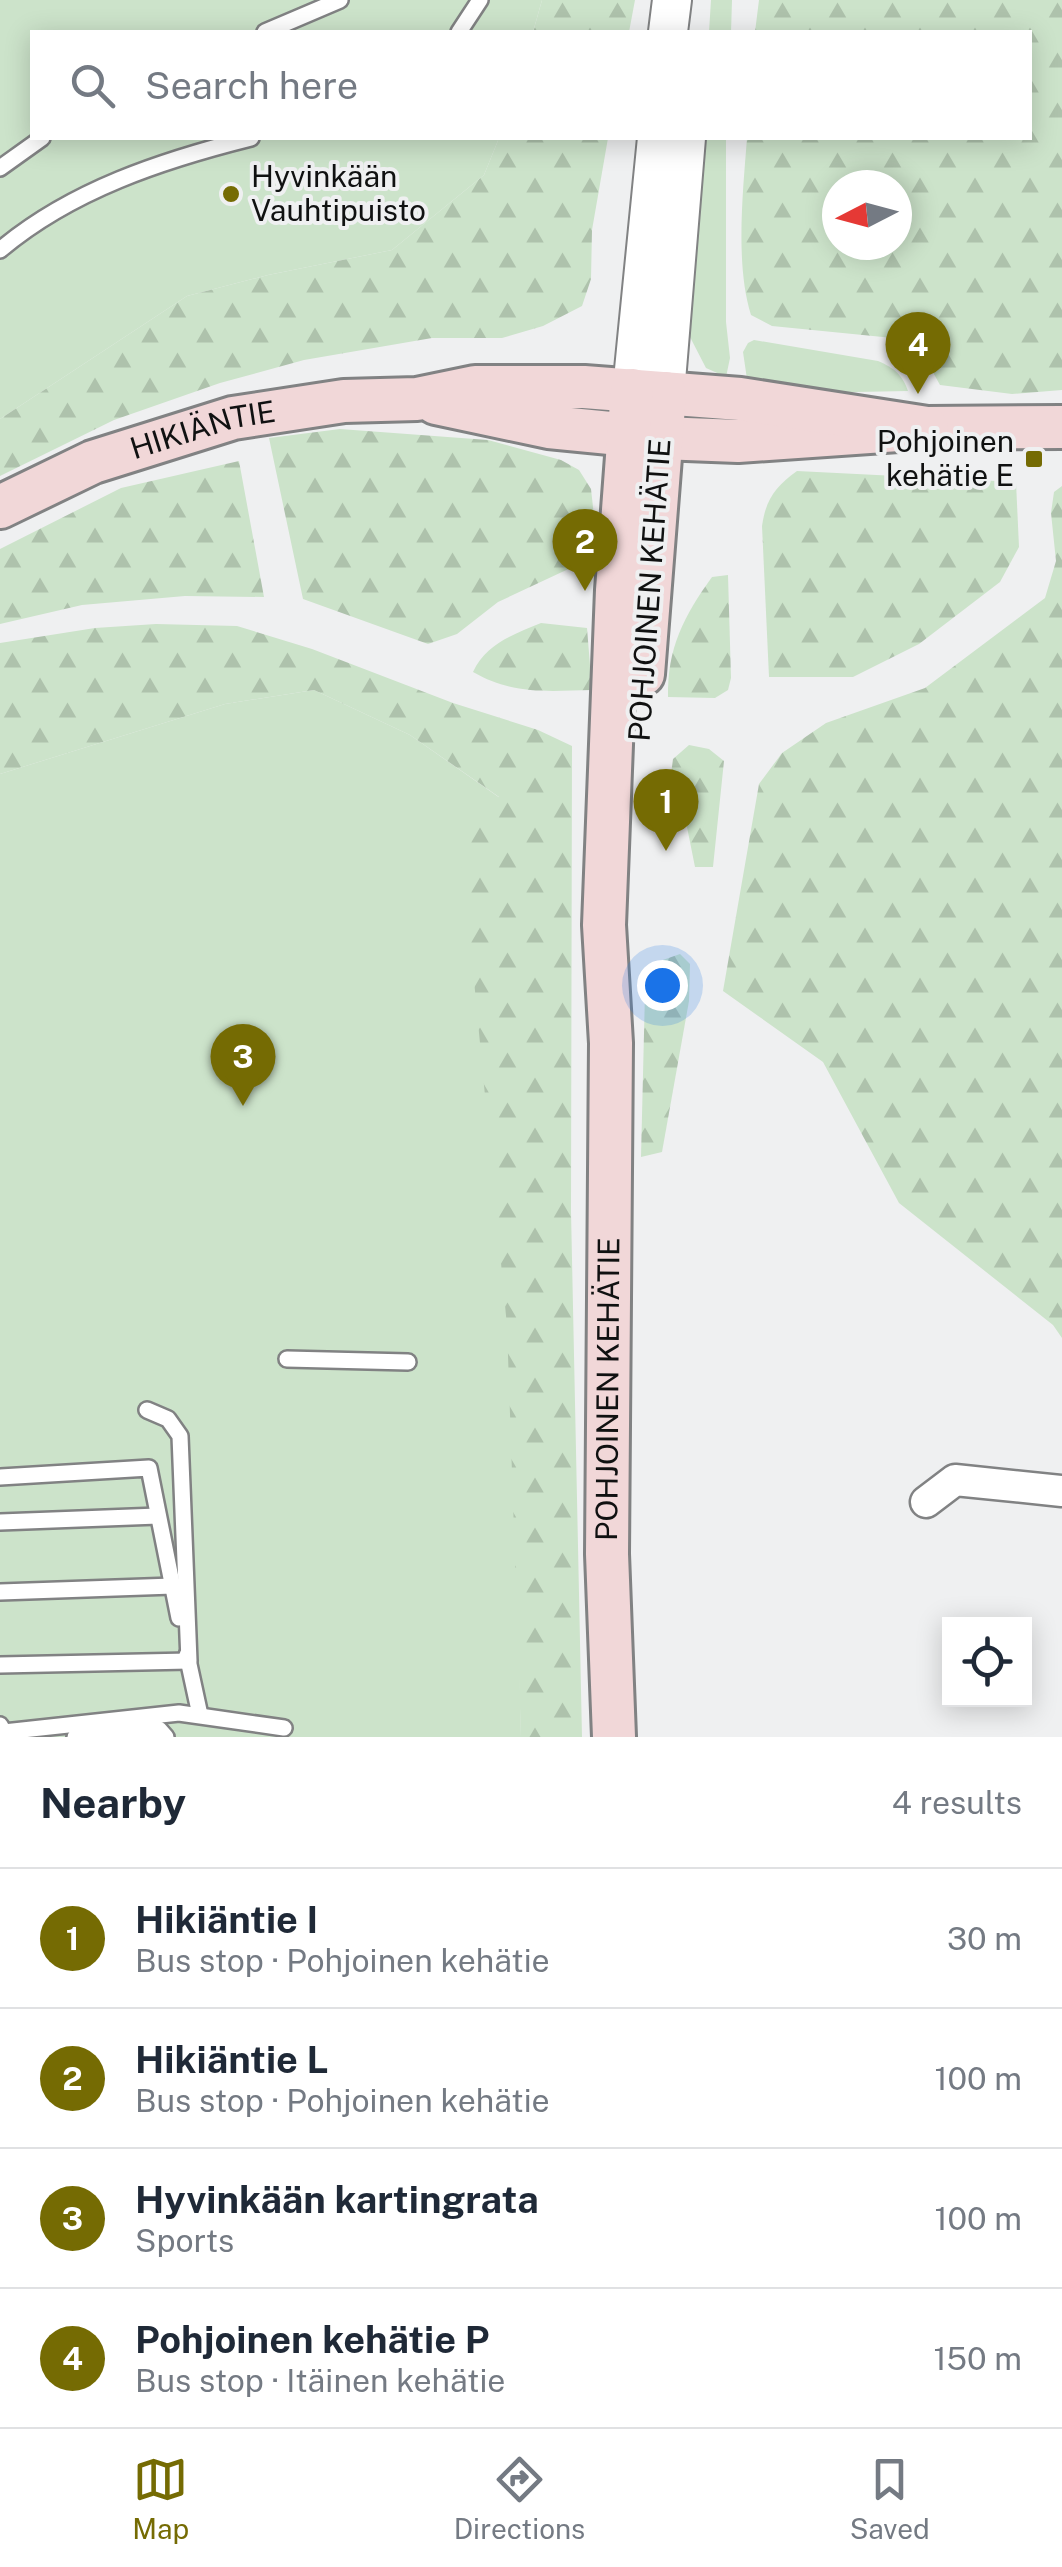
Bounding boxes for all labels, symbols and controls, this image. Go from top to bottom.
search box [30,30,1032,140]
icon: search [65,58,120,113]
text: Search here [145,63,358,108]
place label: Hyvinkään Vauhtipuisto [251,158,426,228]
north arrow [822,170,912,260]
marker: Hyvinkään Vauhtipuisto [220,183,242,205]
pin: 4 [886,312,950,394]
street label: HIKIÄNTIE [125,393,278,466]
place label: Pohjoinen kehätie E [877,423,1014,493]
street label: POHJOINEN KEHÄTIE [620,437,678,743]
marker: Pohjoinen kehätie E [1023,448,1045,470]
pin: 2 [552,508,618,591]
pin: 1 [634,768,698,851]
your location [637,960,688,1011]
pin: 3 [210,1024,276,1106]
street label: POHJOINEN KEHÄTIE [588,1237,626,1541]
map controls [942,1617,1032,1707]
button: locate [942,1617,1032,1707]
text: Nearby [40,1778,186,1827]
text: 4 results [892,1784,1022,1821]
text: Hikiäntie I [135,1897,318,1942]
text: 1 [66,1920,79,1957]
text: 30 m [947,1920,1022,1957]
text: Bus stop · Pohjoinen kehätie [135,1942,550,1979]
text: Hikiäntie L [135,2037,328,2082]
text: 2 [62,2060,83,2097]
text: 100 m [935,2060,1022,2097]
text: Bus stop · Pohjoinen kehätie [135,2082,550,2119]
text: Hyvinkään kartingrata [135,2177,539,2222]
text: 3 [62,2200,83,2237]
text: 100 m [935,2200,1022,2237]
text: Sports [135,2222,234,2259]
text: Pohjoinen kehätie P [135,2317,489,2362]
text: 4 [62,2340,83,2377]
text: 150 m [933,2340,1022,2377]
text: Bus stop · Itäinen kehätie [135,2362,506,2399]
tab: Map [132,2452,189,2545]
tab: Directions [454,2452,585,2545]
tab: Saved [850,2452,930,2545]

